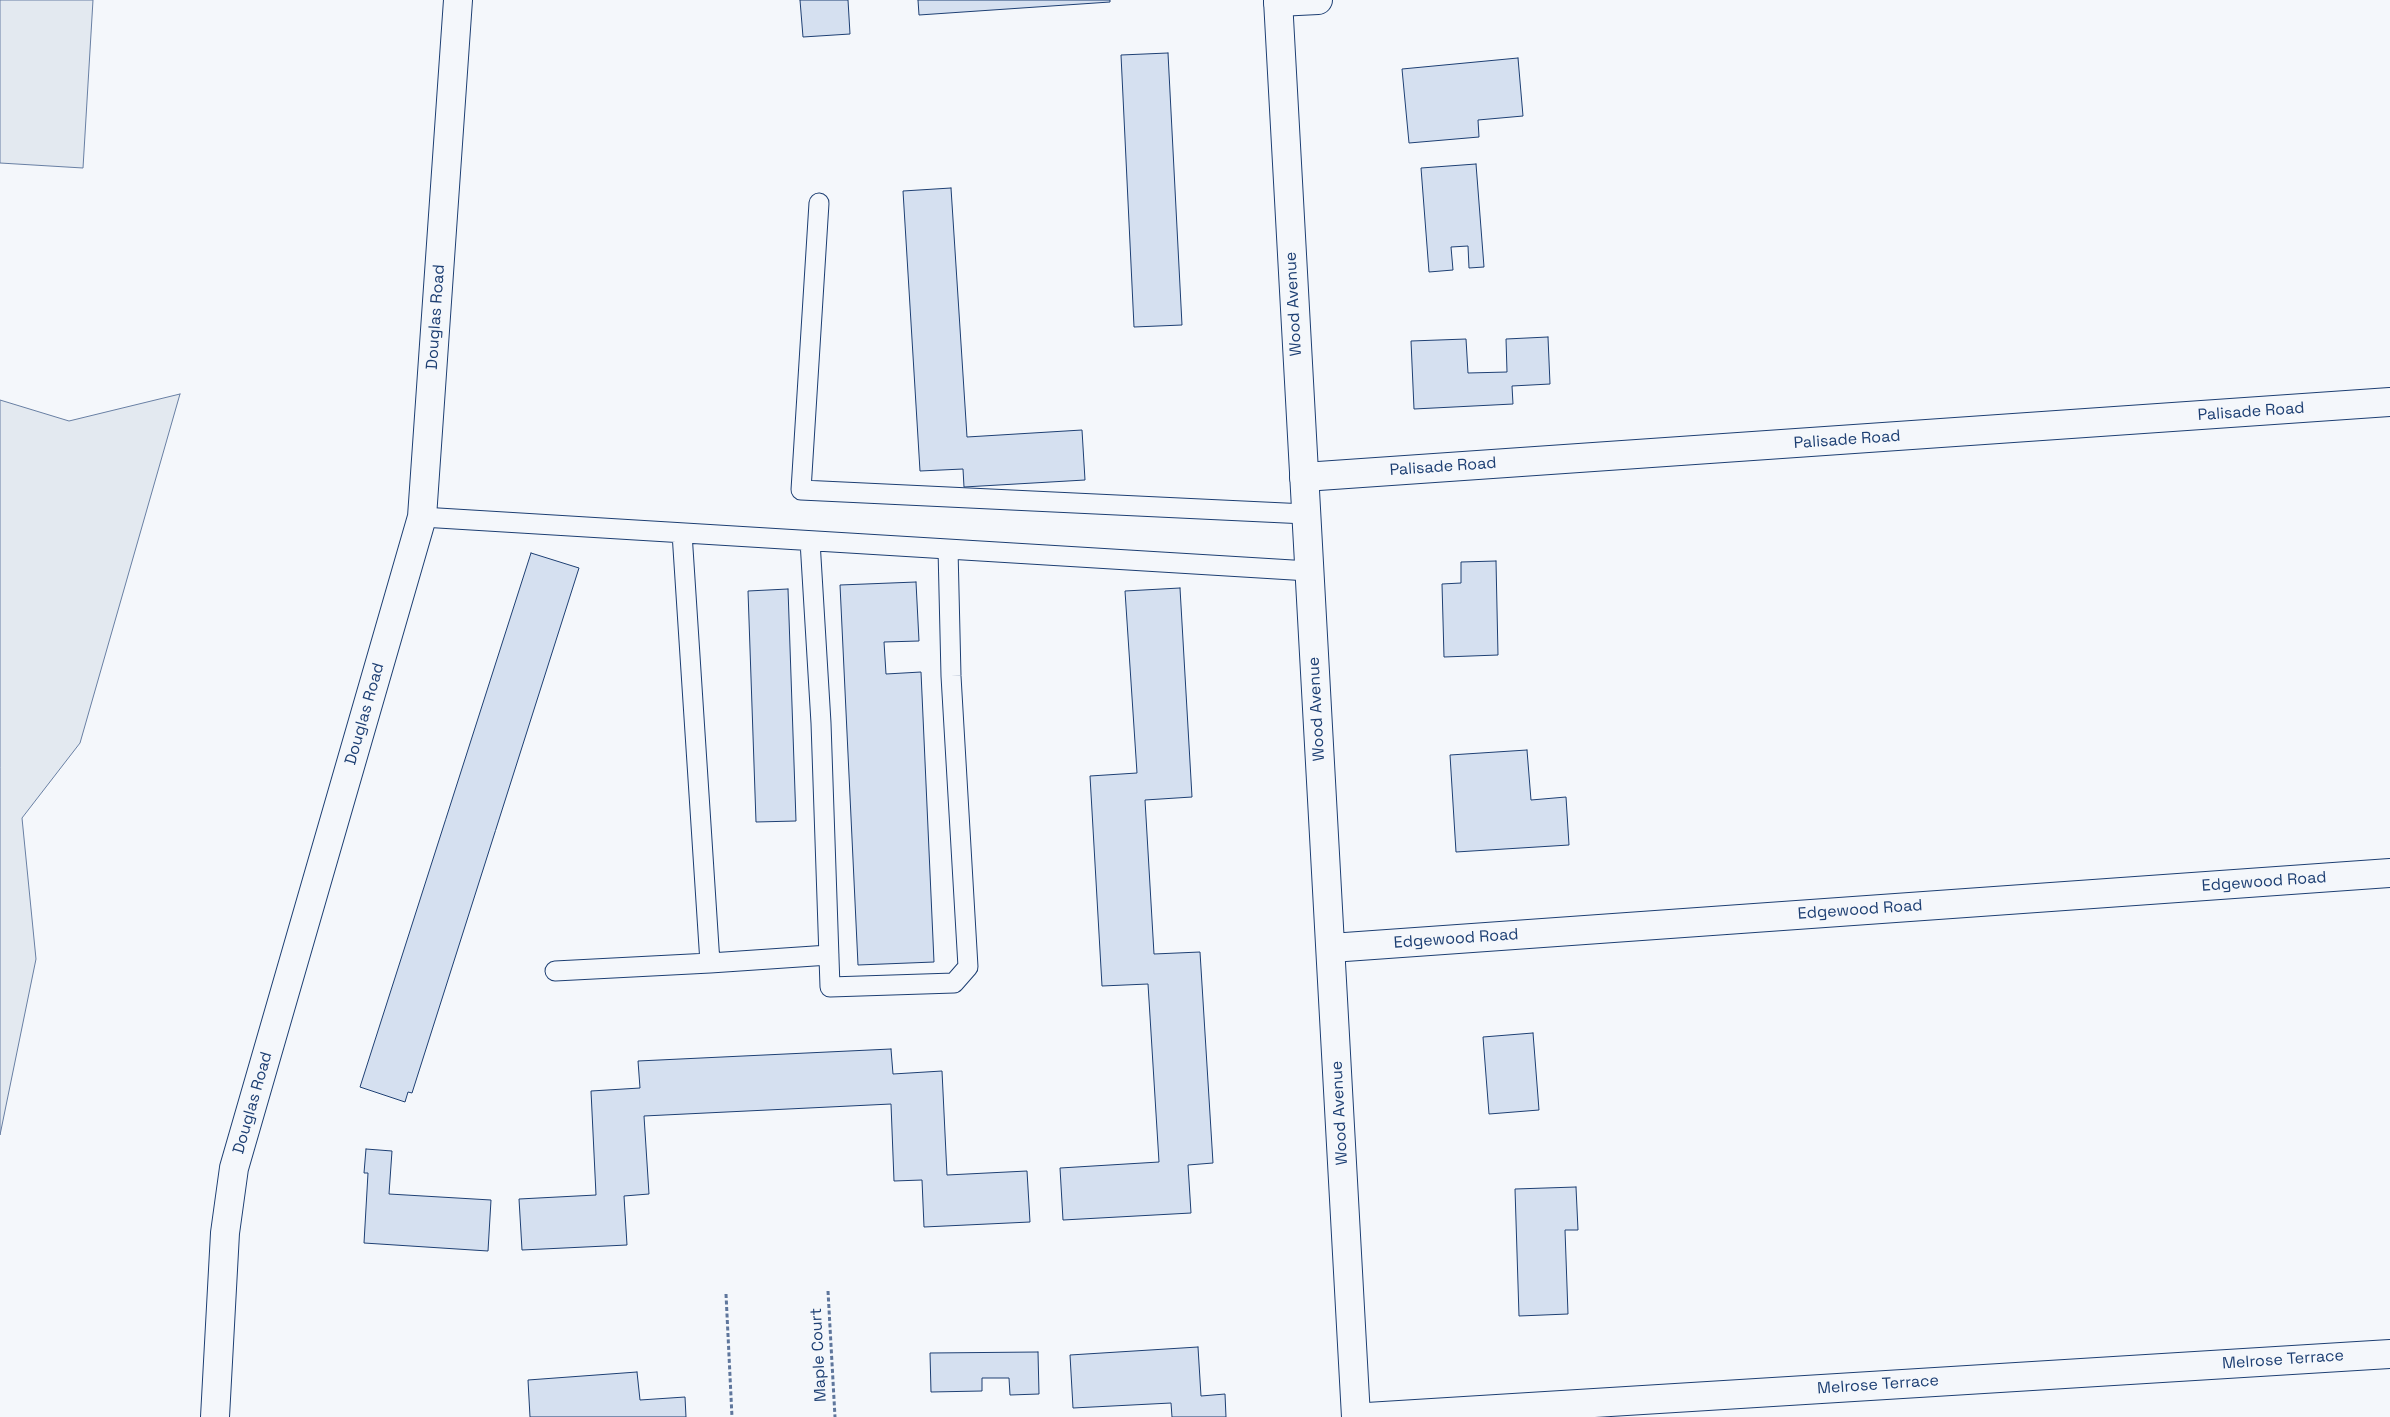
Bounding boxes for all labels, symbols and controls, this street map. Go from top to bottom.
street label: Wood Avenue [1282,251,1306,357]
street label: Douglas Road [423,264,449,370]
street label: Palisade Road [2197,399,2305,425]
street label: Palisade Road [1793,427,1901,453]
street label: Palisade Road [1389,454,1497,480]
street label: Wood Avenue [1305,656,1329,762]
street label: Douglas Road [341,661,389,767]
street label: Edgewood Road [2201,868,2327,896]
street label: Edgewood Road [1797,896,1923,924]
street label: Edgewood Road [1393,925,1519,953]
street label: Douglas Road [229,1050,277,1156]
street label: Wood Avenue [1328,1060,1352,1166]
street label: Maple Court [807,1307,831,1403]
street label: Melrose Terrace [2221,1346,2345,1374]
street label: Melrose Terrace [1816,1371,1940,1399]

